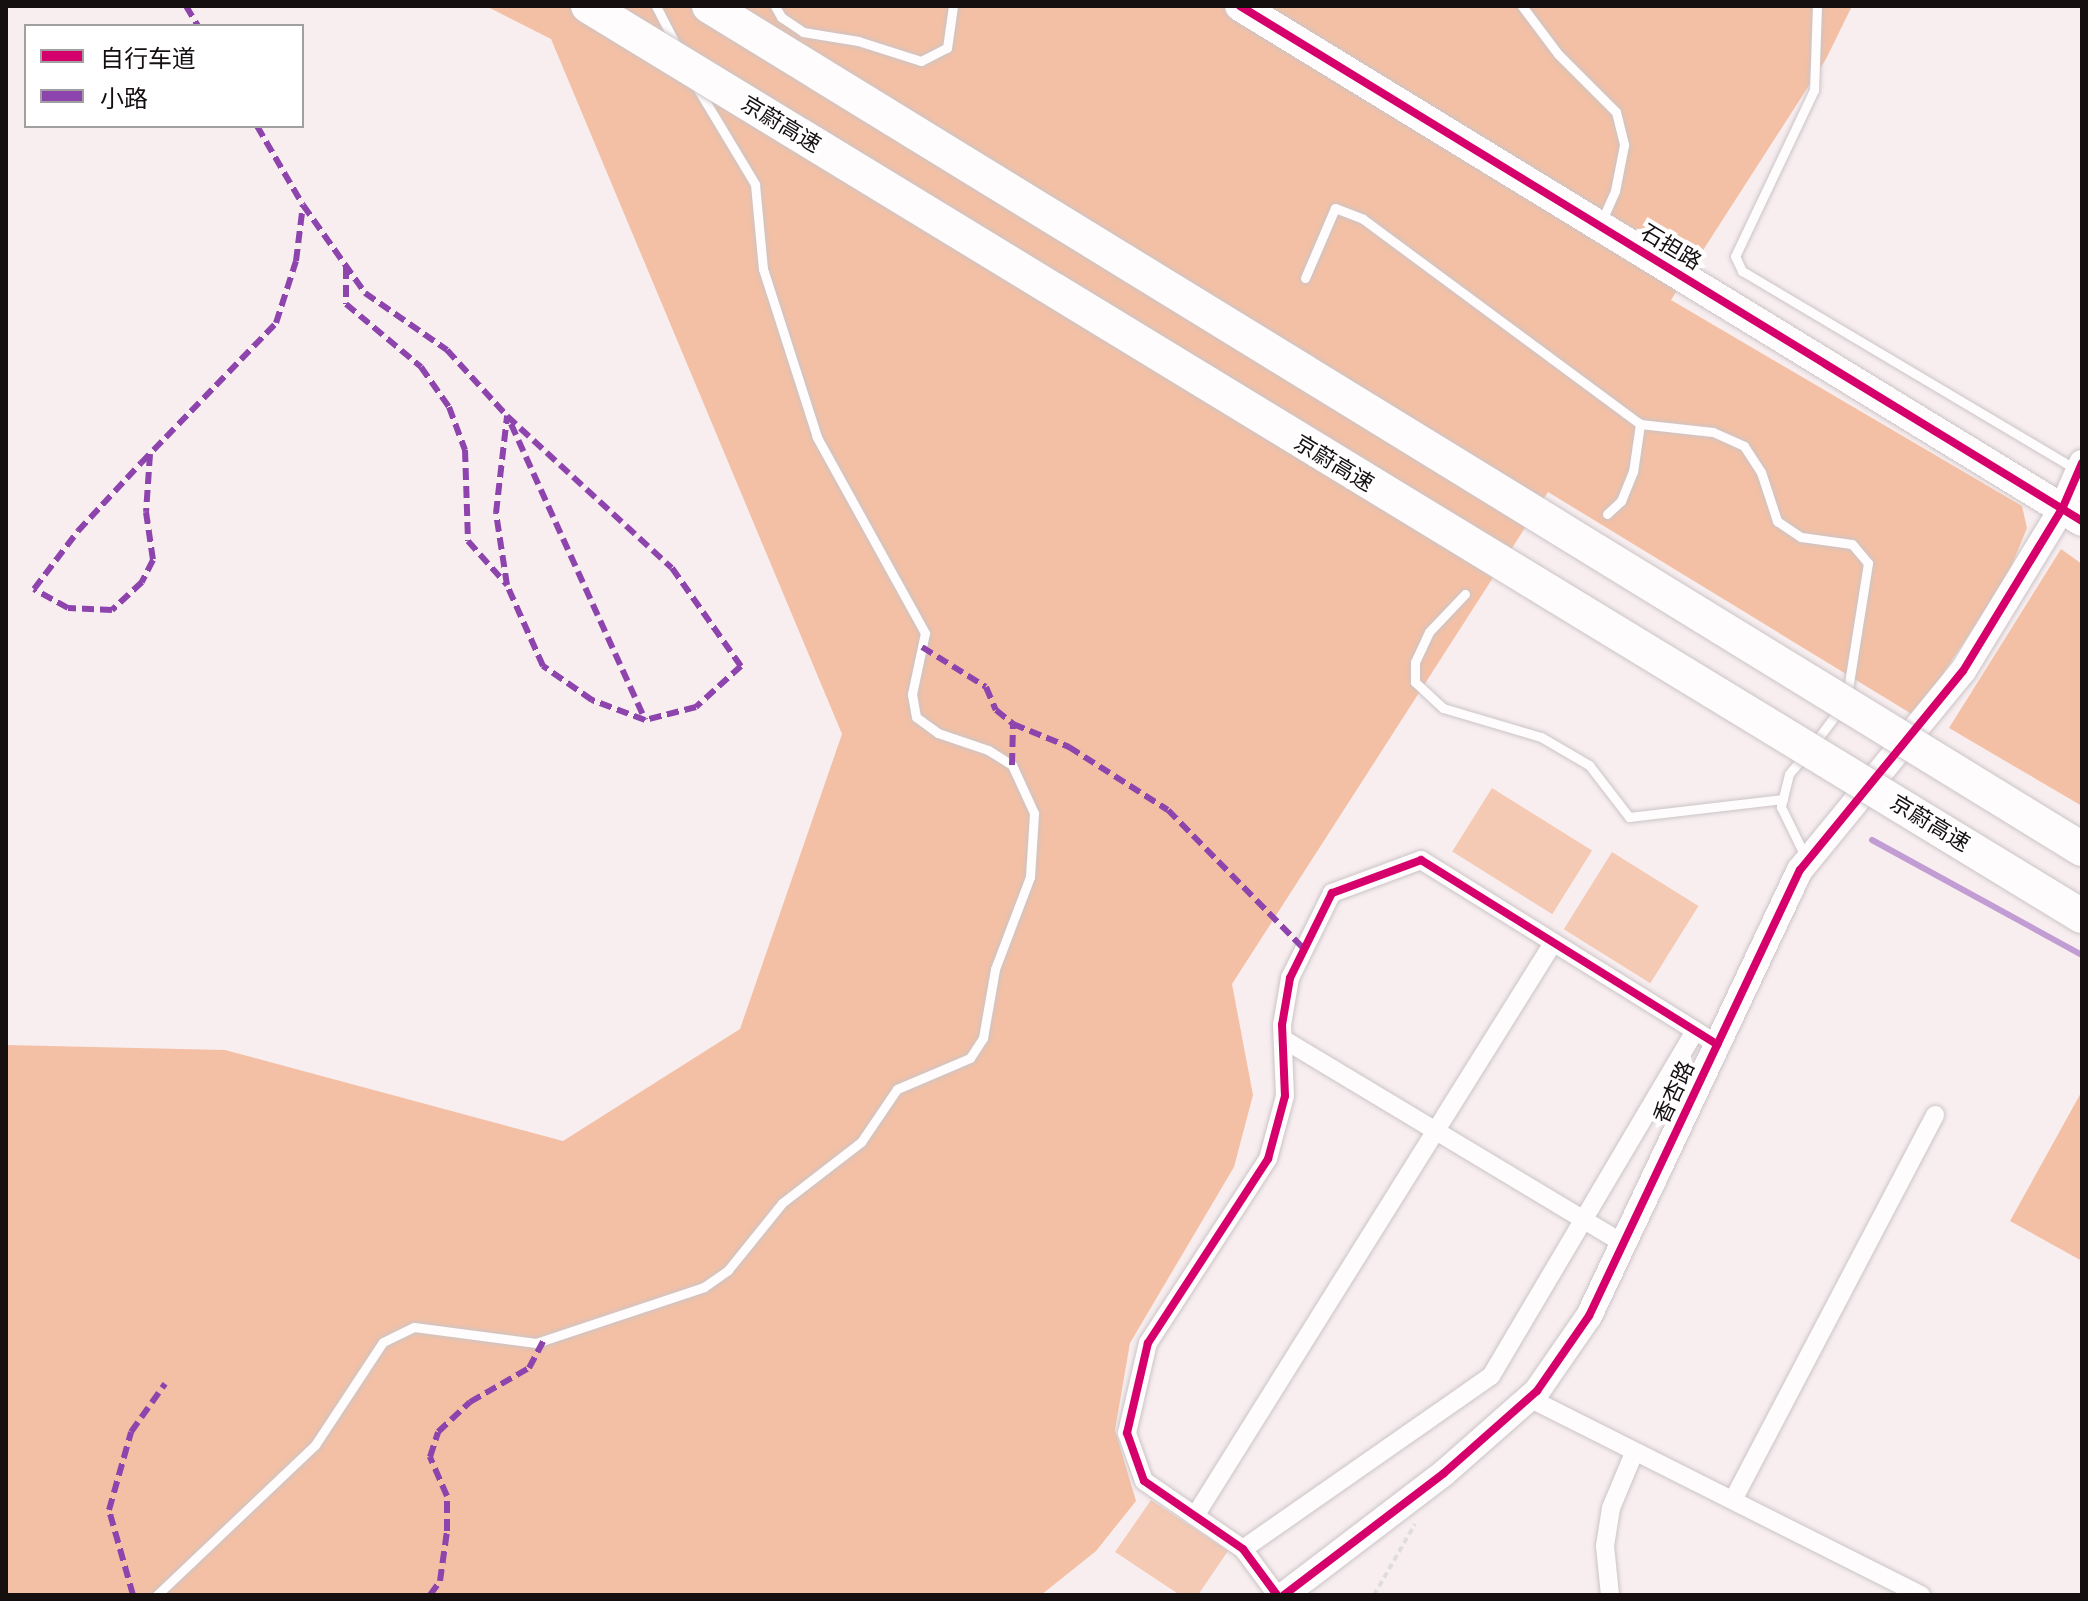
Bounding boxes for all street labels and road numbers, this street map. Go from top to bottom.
street label: 京蔚高速 [736,90,826,158]
street label: 石担路 [1636,219,1706,275]
street label: 京蔚高速 [1289,429,1379,497]
street label: 京蔚高速 [1885,789,1975,857]
street label: 香杏路 [1648,1057,1700,1127]

